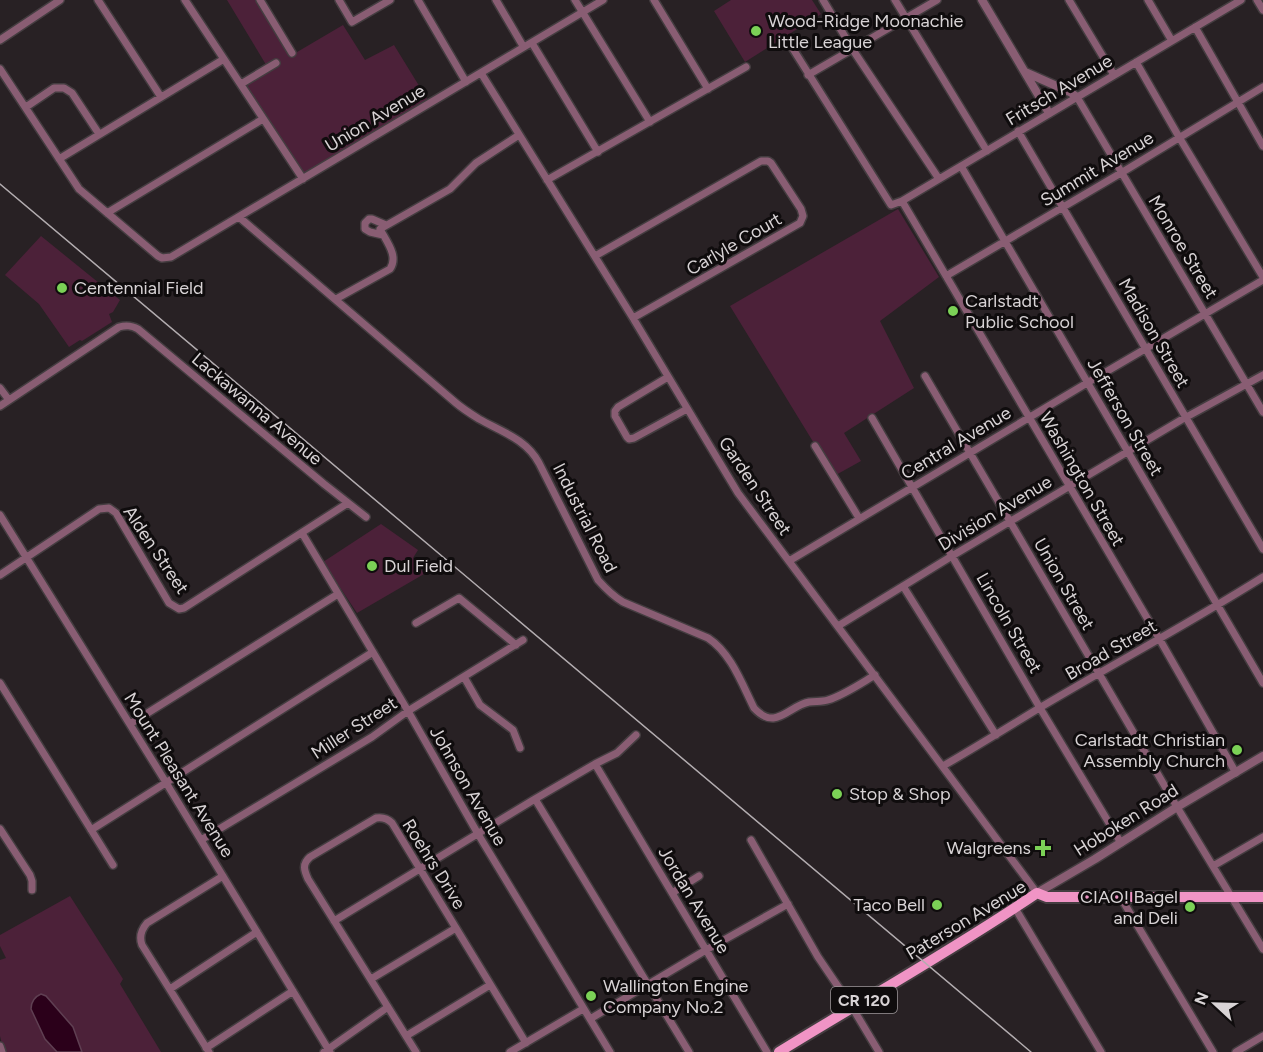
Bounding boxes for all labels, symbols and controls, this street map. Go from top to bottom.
place label: Wood-Ridge Moonachie Little League [768,10,964,53]
marker: Wood-Ridge Moonachie Little League [749,24,763,38]
street label: Fritsch Avenue [1002,50,1116,130]
street label: Union Avenue [321,79,429,156]
street label: Summit Avenue [1036,127,1158,211]
street label: Monroe Street [1143,191,1223,303]
street label: Carlyle Court [682,208,786,280]
street label: Madison Street [1114,274,1194,392]
place label: Centennial Field [74,277,204,299]
marker: Centennial Field [55,281,69,295]
place label: Carlstadt Public School [965,290,1074,333]
marker: Carlstadt Public School [946,304,960,318]
street label: Lackawanna Avenue [187,348,327,470]
street label: Jefferson Street [1082,354,1168,480]
street label: Central Avenue [897,402,1015,484]
street label: Washington Street [1035,408,1129,550]
street label: Garden Street [714,433,796,540]
street label: Industrial Road [548,460,622,576]
street label: Division Avenue [934,470,1056,556]
street label: Alden Street [119,502,194,598]
street label: Union Street [1029,534,1099,634]
place label: Dul Field [384,555,453,577]
marker: Dul Field [365,559,379,573]
street label: Lincoln Street [971,569,1047,677]
street label: Broad Street [1061,615,1161,685]
street label: Mount Pleasant Avenue [119,689,239,862]
street label: Miller Street [307,692,401,764]
street label: Johnson Avenue [425,722,511,850]
place label: Carlstadt Christian Assembly Church [1075,729,1225,772]
marker: Carlstadt Christian Assembly Church [1230,743,1244,757]
street label: Hoboken Road [1070,779,1182,861]
place label: Stop & Shop [849,783,951,805]
marker: Stop & Shop [830,787,844,801]
street label: Roehrs Drive [398,815,470,913]
place label: Walgreens [947,837,1031,859]
marker: Walgreens [1036,841,1050,855]
street label: Jordan Avenue [653,843,735,958]
street label: Paterson Avenue [902,875,1030,965]
place label: CIAO! Bagel and Deli [1080,886,1178,929]
place label: Taco Bell [854,894,925,916]
marker: Taco Bell [930,898,944,912]
marker: CIAO! Bagel and Deli [1183,900,1197,914]
north arrow [1185,974,1245,1034]
place label: Wallington Engine Company No.2 [603,975,749,1018]
road number: CR 120 [831,987,897,1013]
marker: Wallington Engine Company No.2 [584,989,598,1003]
text: N [1190,989,1213,1008]

